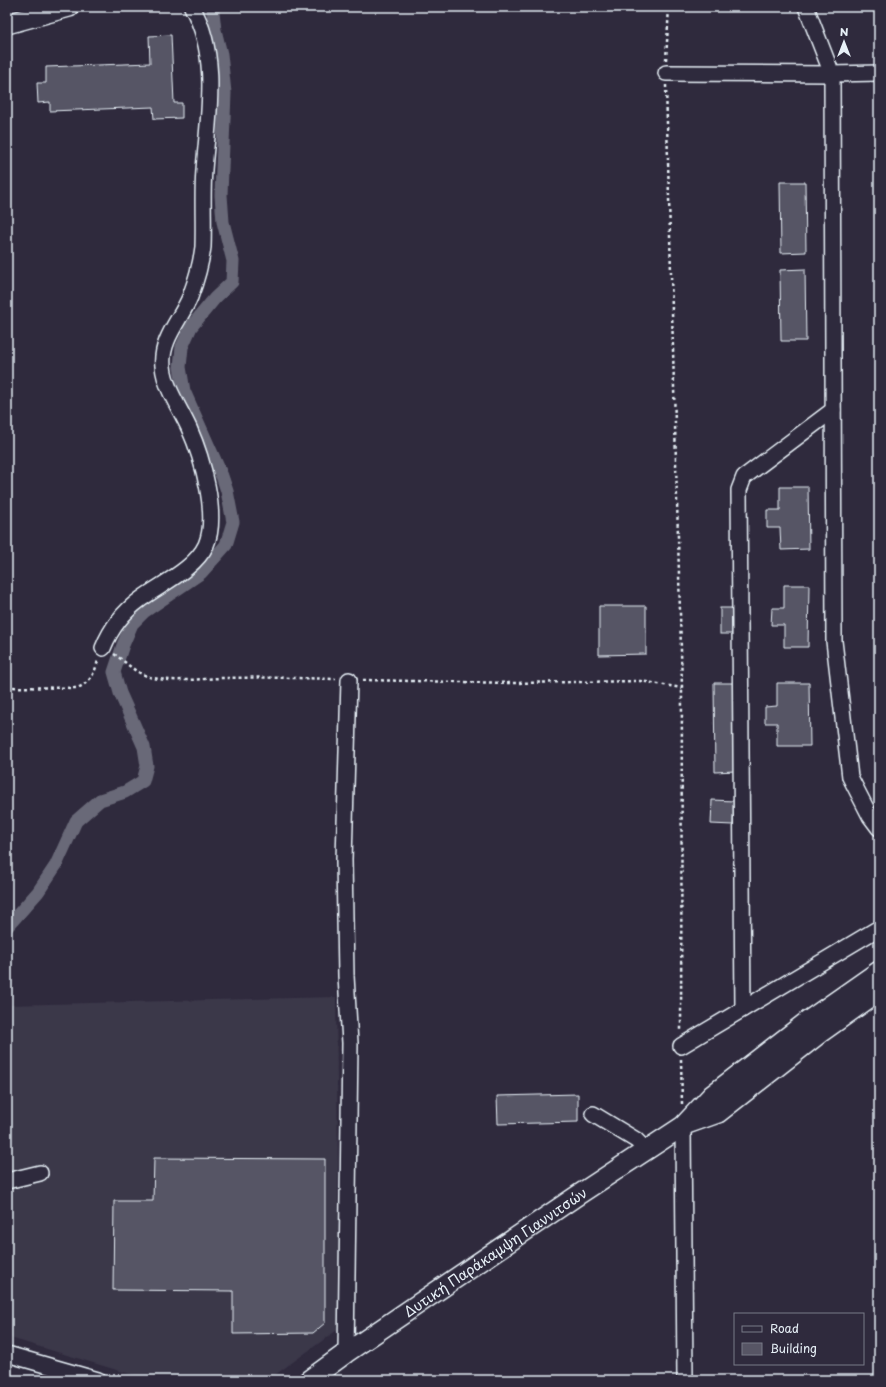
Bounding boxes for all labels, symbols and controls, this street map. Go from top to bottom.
north arrow [824,22,864,62]
text: N [840,23,849,40]
street label: Δυτική Παράκαμψη Γιαννιτσών [399,1182,591,1322]
legend [734,1313,864,1365]
text: Road [770,1319,799,1337]
text: Building [770,1339,817,1357]

